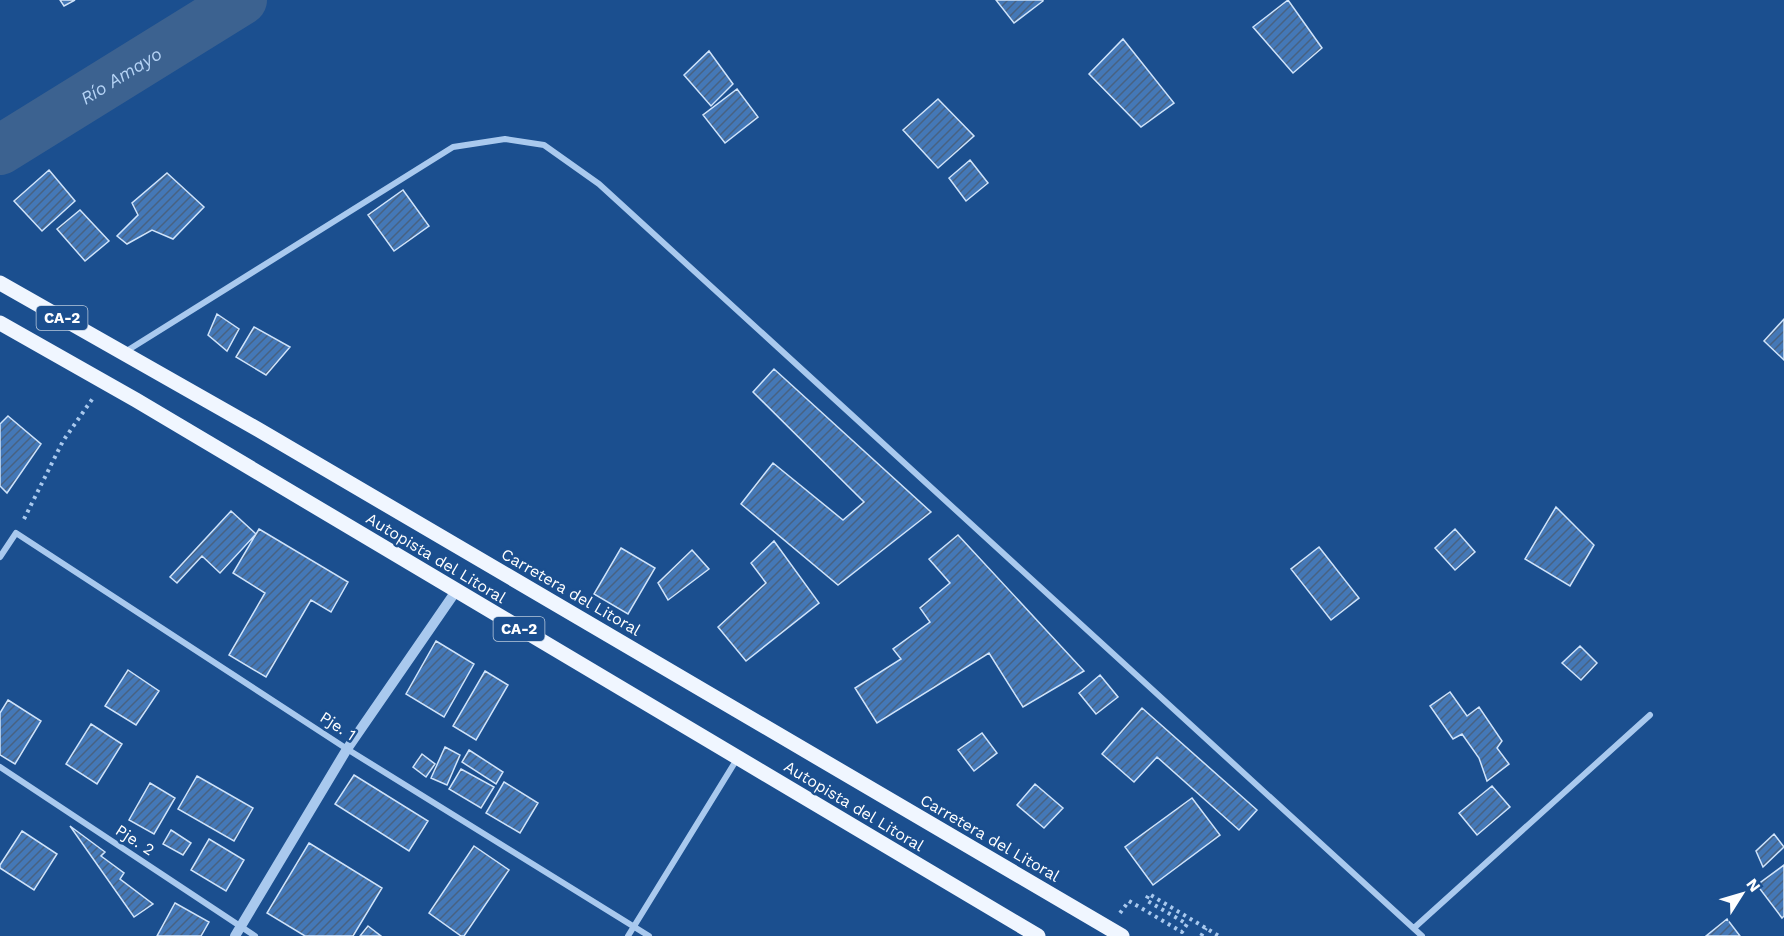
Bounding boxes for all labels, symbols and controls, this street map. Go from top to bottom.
water label: Río Amayo [76,42,165,108]
road number: CA-2 [36,306,88,330]
street label: Autopista del Litoral [363,509,509,607]
street label: Carretera del Litoral [498,544,644,640]
road number: CA-2 [494,617,544,641]
street label: Pje. 1 [317,707,359,745]
street label: Autopista del Litoral [781,757,927,855]
street label: Carretera del Litoral [917,790,1063,886]
street label: Pje. 2 [112,821,158,859]
north arrow [1712,864,1772,924]
text: N [1742,875,1765,896]

